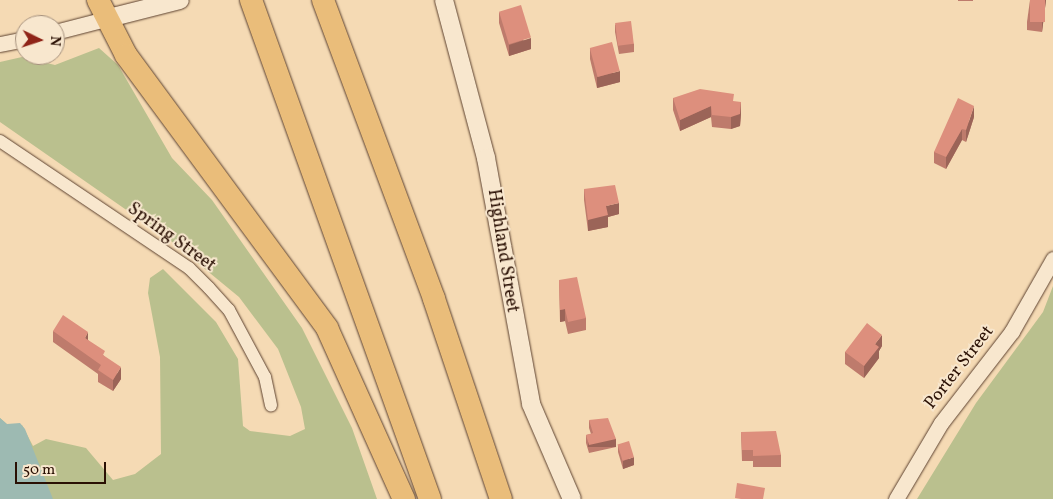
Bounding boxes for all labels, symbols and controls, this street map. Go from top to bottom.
north arrow [15,15,65,65]
text: N [45,35,64,47]
street label: Highland Street [482,188,522,314]
street label: Spring Street [123,199,219,277]
street label: Porter Street [921,322,999,414]
scale bar [18,452,109,484]
text: 50 m [23,460,55,481]

